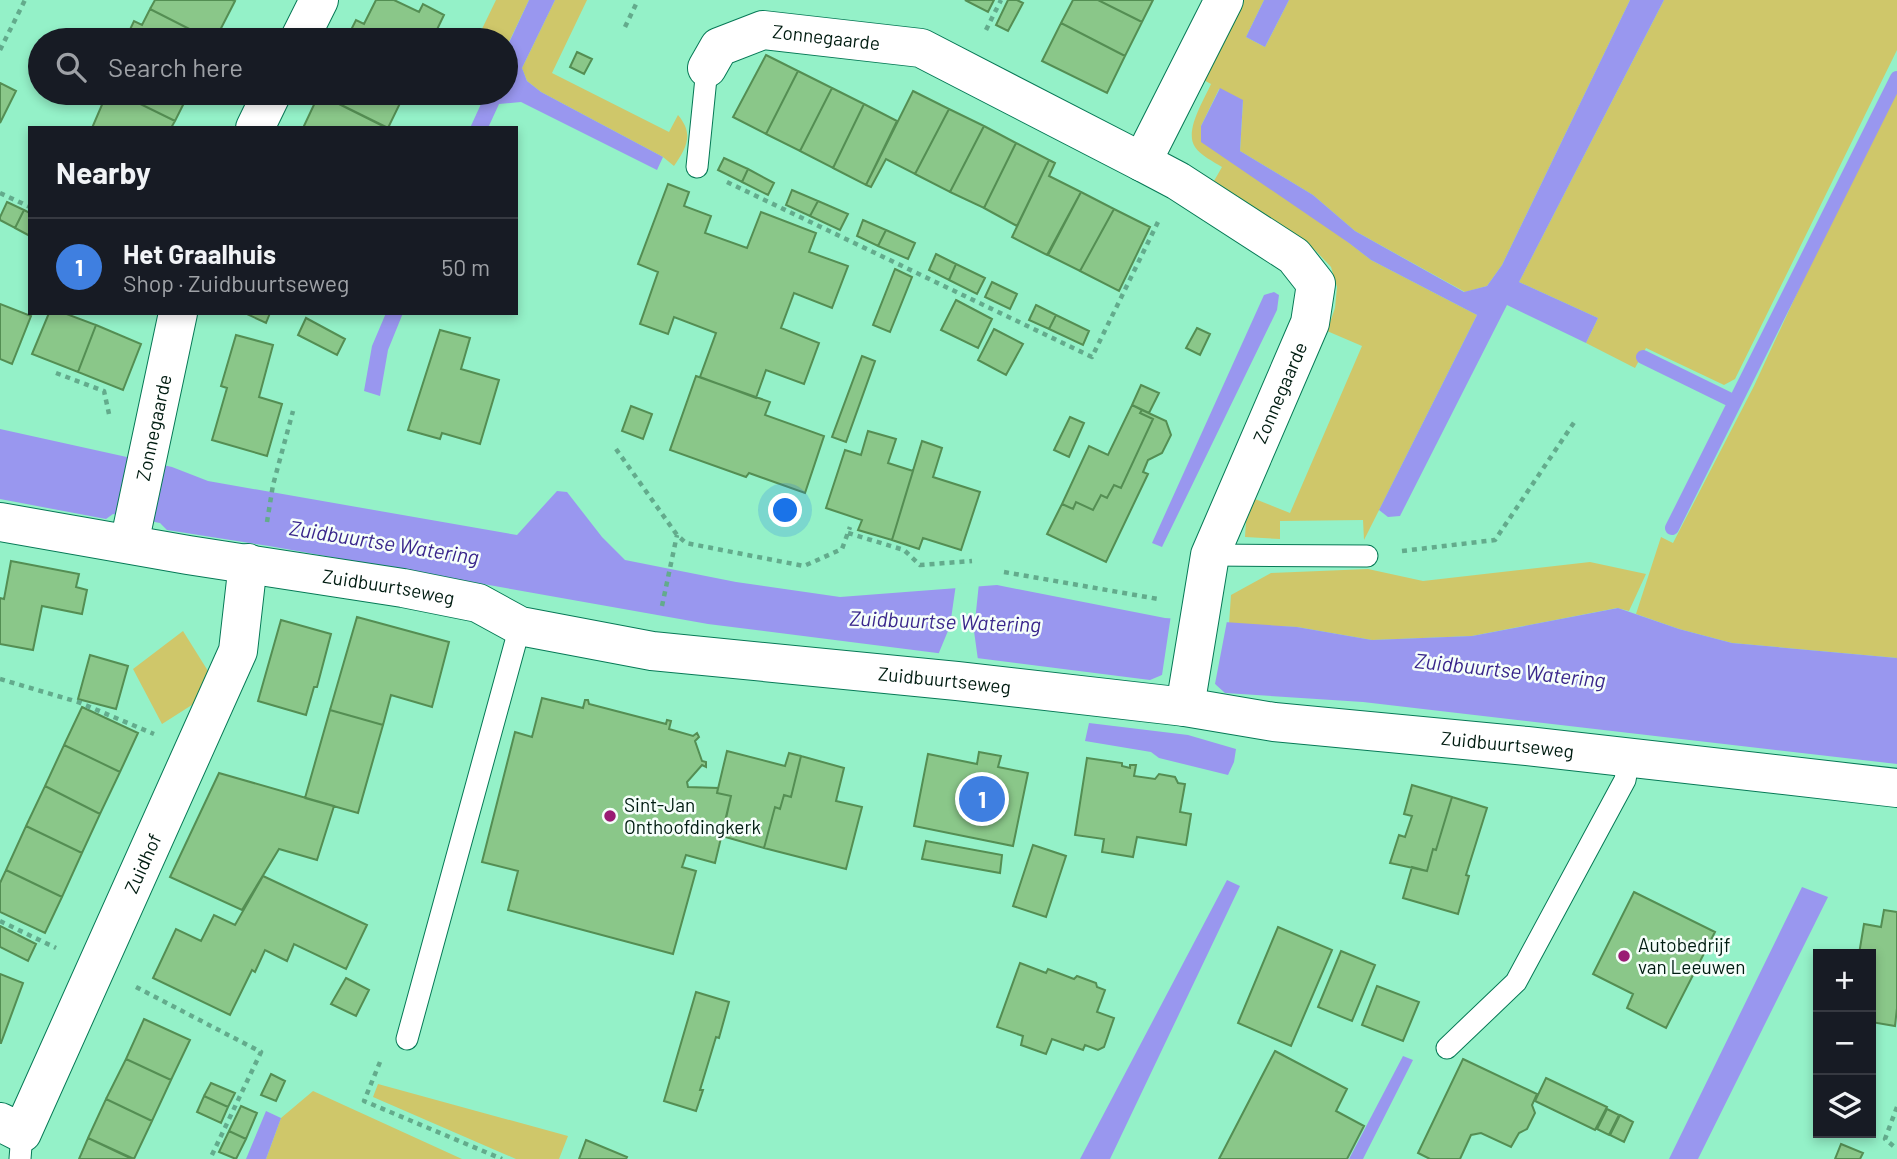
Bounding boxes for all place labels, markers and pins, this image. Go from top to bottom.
pin: 1 [959,773,1005,825]
place label: Sint-Jan Onthoofdingkerk [624,793,761,838]
marker: Sint-Jan Onthoofdingkerk [602,808,618,824]
place label: Autobedrijf van Leeuwen [1638,933,1746,978]
marker: Autobedrijf van Leeuwen [1616,948,1632,964]

